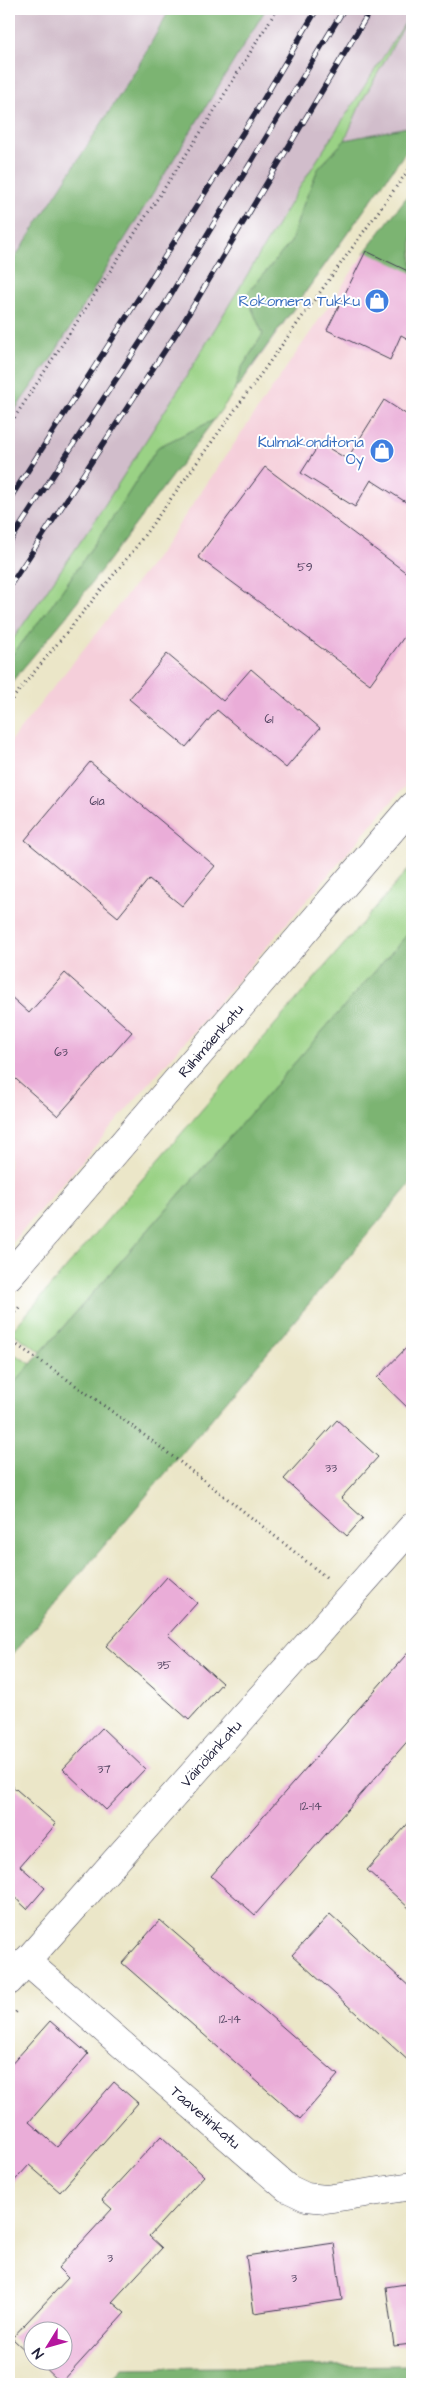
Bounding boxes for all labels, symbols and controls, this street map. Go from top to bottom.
shop icon: Rokomera Tukku [364,288,390,314]
place label: Rokomera Tukku [239,291,360,312]
place label: Kulmakonditoria Oy [258,432,364,471]
shop icon: Kulmakonditoria Oy [369,438,395,464]
house number: 59 [297,559,313,576]
house number: 61 [264,711,274,728]
house number: 61a [89,793,105,810]
street label: Riihimäenkatu [173,999,248,1082]
house number: 63 [54,1044,68,1061]
house number: 33 [325,1460,337,1477]
house number: 35 [157,1657,172,1674]
street label: Väinölänkatu [175,1715,247,1792]
house number: 37 [97,1761,111,1778]
house number: 12-14 [300,1798,322,1815]
house number: 12-14 [219,2011,241,2028]
street label: Taavetinkatu [166,2081,246,2154]
house number: 3 [107,2250,113,2267]
house number: 3 [291,2270,297,2287]
north arrow [22,2320,72,2370]
text: N [28,2344,49,2363]

